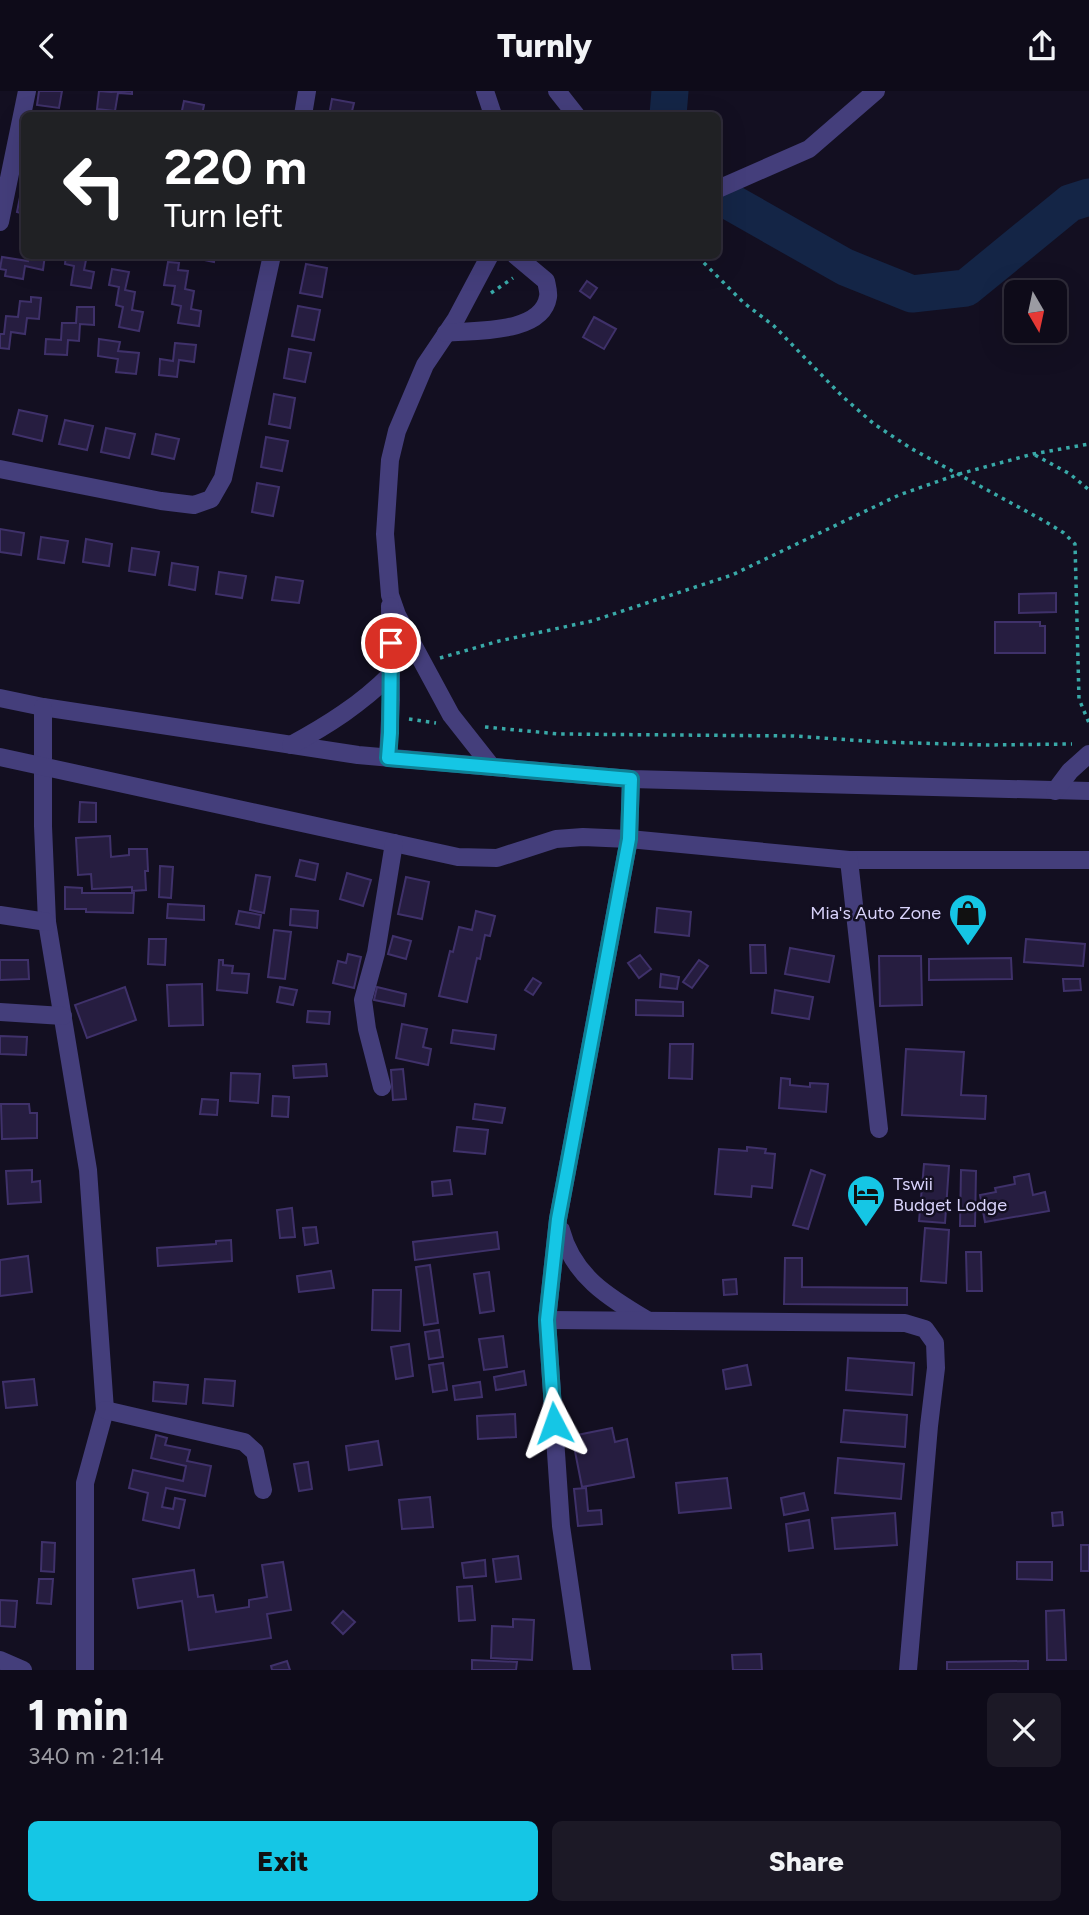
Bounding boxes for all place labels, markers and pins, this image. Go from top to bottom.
pin [361,613,421,673]
shop icon: Mia's Auto Zone [947,892,989,947]
place label: Mia's Auto Zone [810,902,941,924]
hotel icon: Tswii Budget Lodge [845,1173,887,1228]
place label: Tswii Budget Lodge [893,1173,1007,1216]

